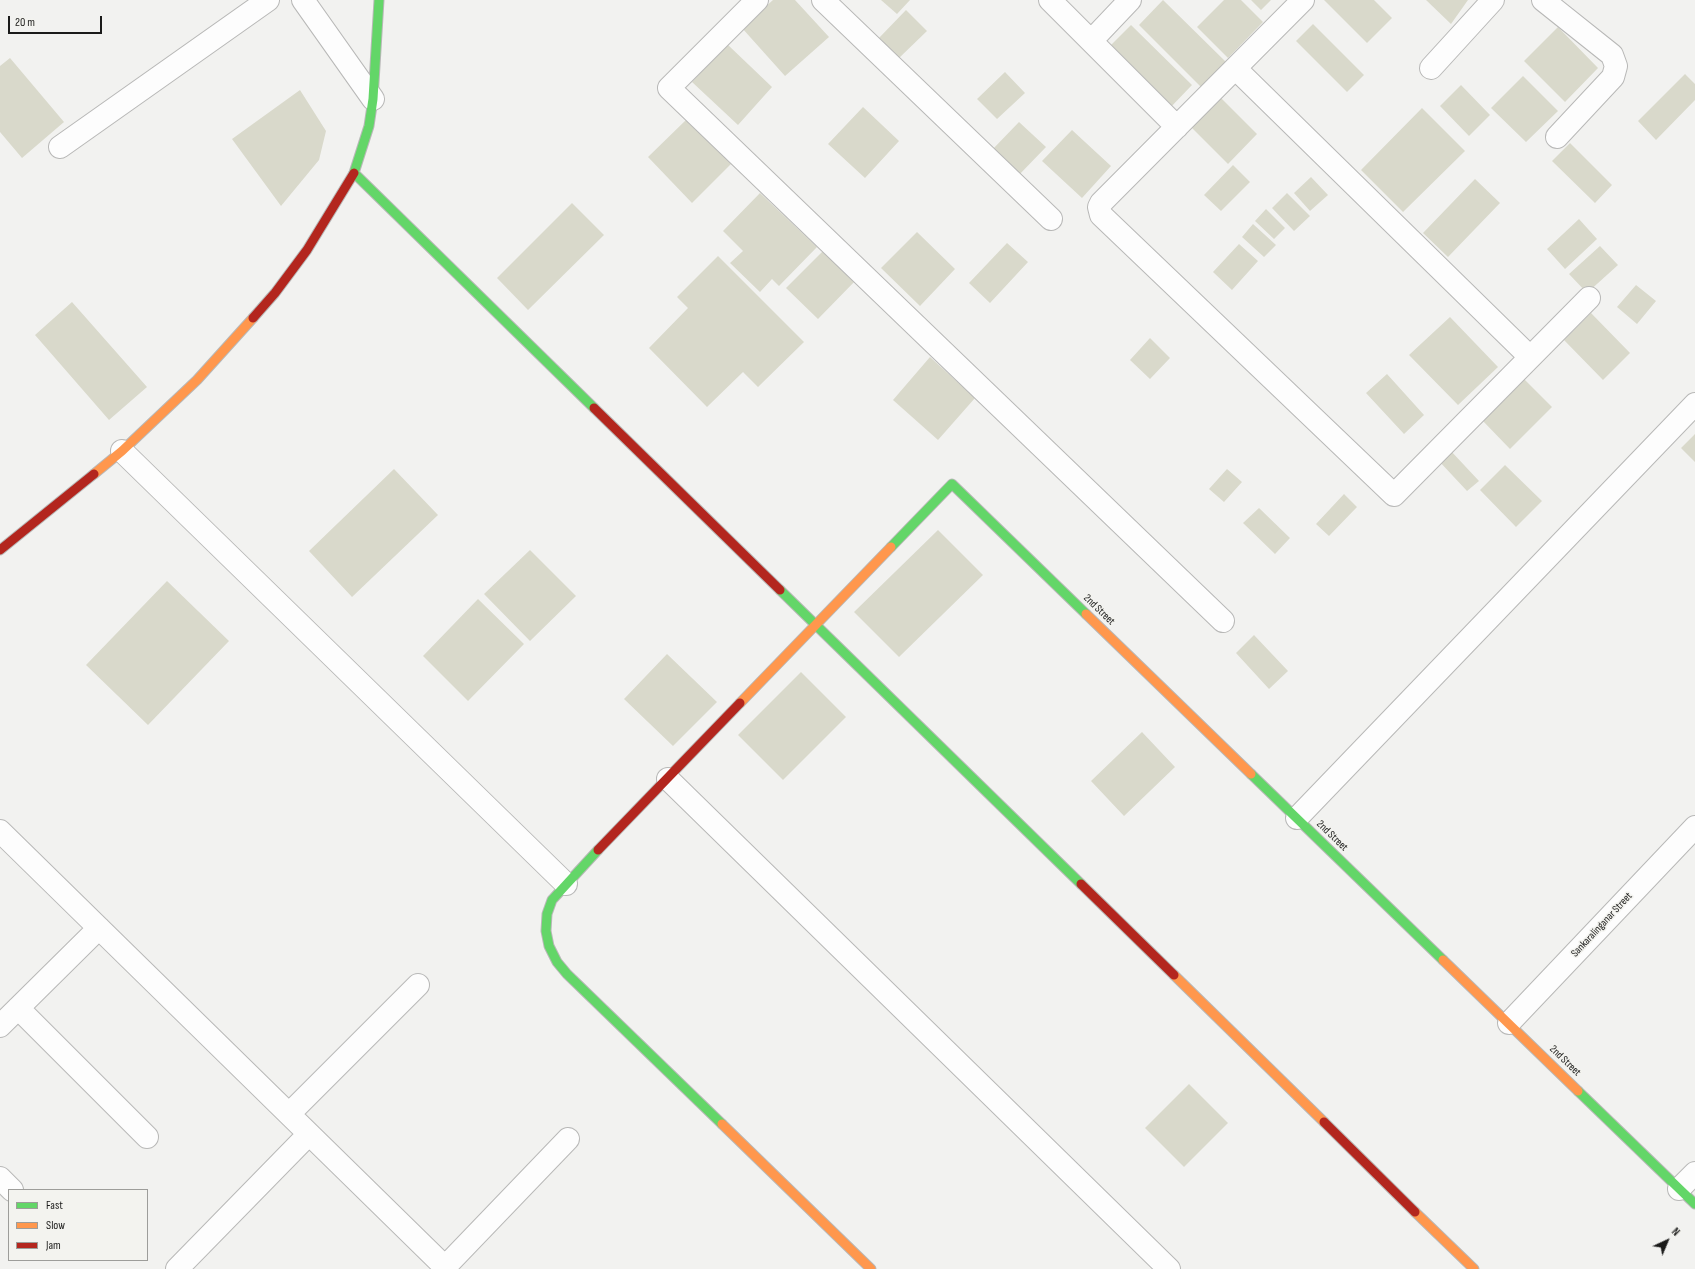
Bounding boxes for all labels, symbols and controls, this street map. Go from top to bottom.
scale bar [10,8,104,34]
text: 20 m [15,15,35,30]
street label: 2nd Street [1080,592,1118,628]
street label: 2nd Street [1313,818,1351,854]
street label: Sankaralinganar Street [1569,890,1635,960]
street label: 2nd Street [1546,1043,1584,1079]
legend [8,1189,148,1261]
text: Fast [46,1198,63,1213]
text: Slow [46,1218,65,1233]
north arrow [1647,1221,1687,1261]
text: N [1669,1225,1682,1239]
text: Jam [46,1238,61,1253]

